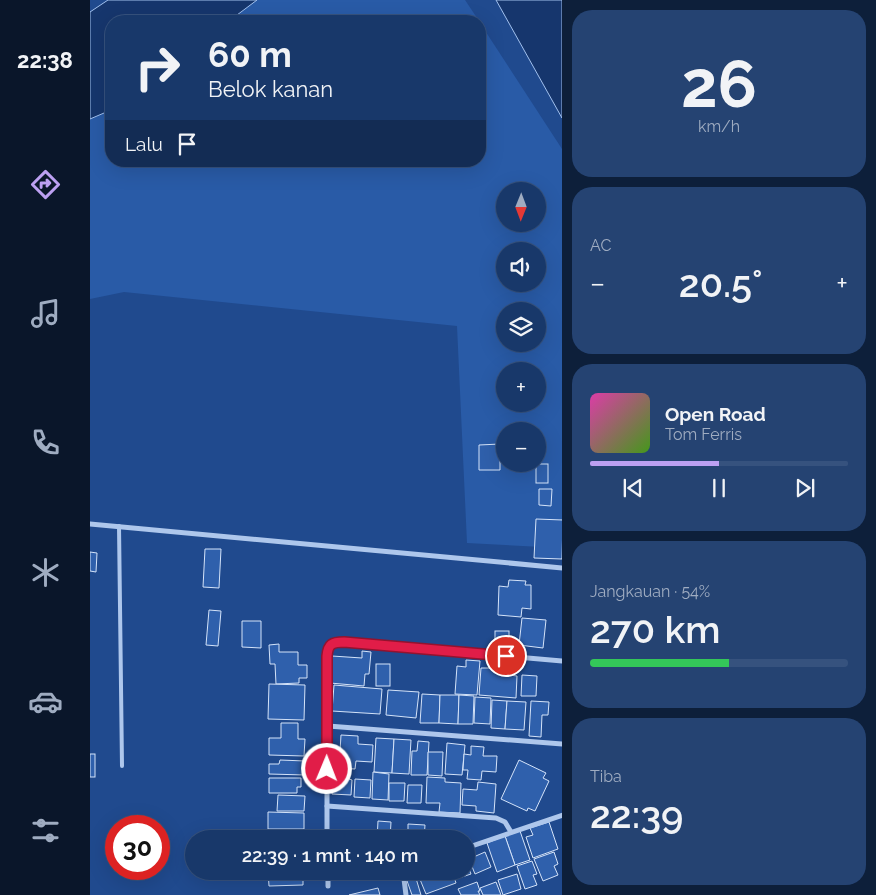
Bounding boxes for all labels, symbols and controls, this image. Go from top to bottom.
text: 60 m [208,34,292,75]
icon: right [125,35,190,100]
text: 26 [681,46,757,122]
text: 22:38 [17,47,73,73]
text: Belok kanan [208,76,333,102]
text: km/h [698,117,740,136]
icon: arrive [173,130,201,158]
text: Lalu [125,133,163,155]
icon: directions [28,167,63,202]
north arrow [496,182,546,232]
map controls [496,182,546,472]
text: AC [590,236,611,255]
button: sound [496,242,546,292]
text: 20.5° [679,261,763,306]
text: − [590,267,605,300]
text: + [836,267,848,300]
icon: music [28,296,63,331]
button: layers [496,302,546,352]
button: + [496,362,546,412]
text: Open Road [665,403,766,425]
button: − [496,422,546,472]
icon: phone [28,425,63,460]
text: Tom Ferris [665,425,742,444]
icon: previous [619,474,647,502]
icon: pause [705,474,733,502]
icon: next [791,474,819,502]
icon: climate [28,555,63,590]
text: Jangkauan · 54% [590,582,710,601]
text: 270 km [590,607,720,652]
pin [485,635,527,677]
icon: arrive [492,642,520,670]
icon: car [28,684,63,719]
position arrow [300,742,352,794]
text: Tiba [590,767,622,786]
text: 22:39 [590,792,683,837]
icon: filters [28,813,63,848]
speed limit sign: 30 [105,815,170,880]
text: 22:39 · 1 mnt · 140 m [242,844,418,866]

